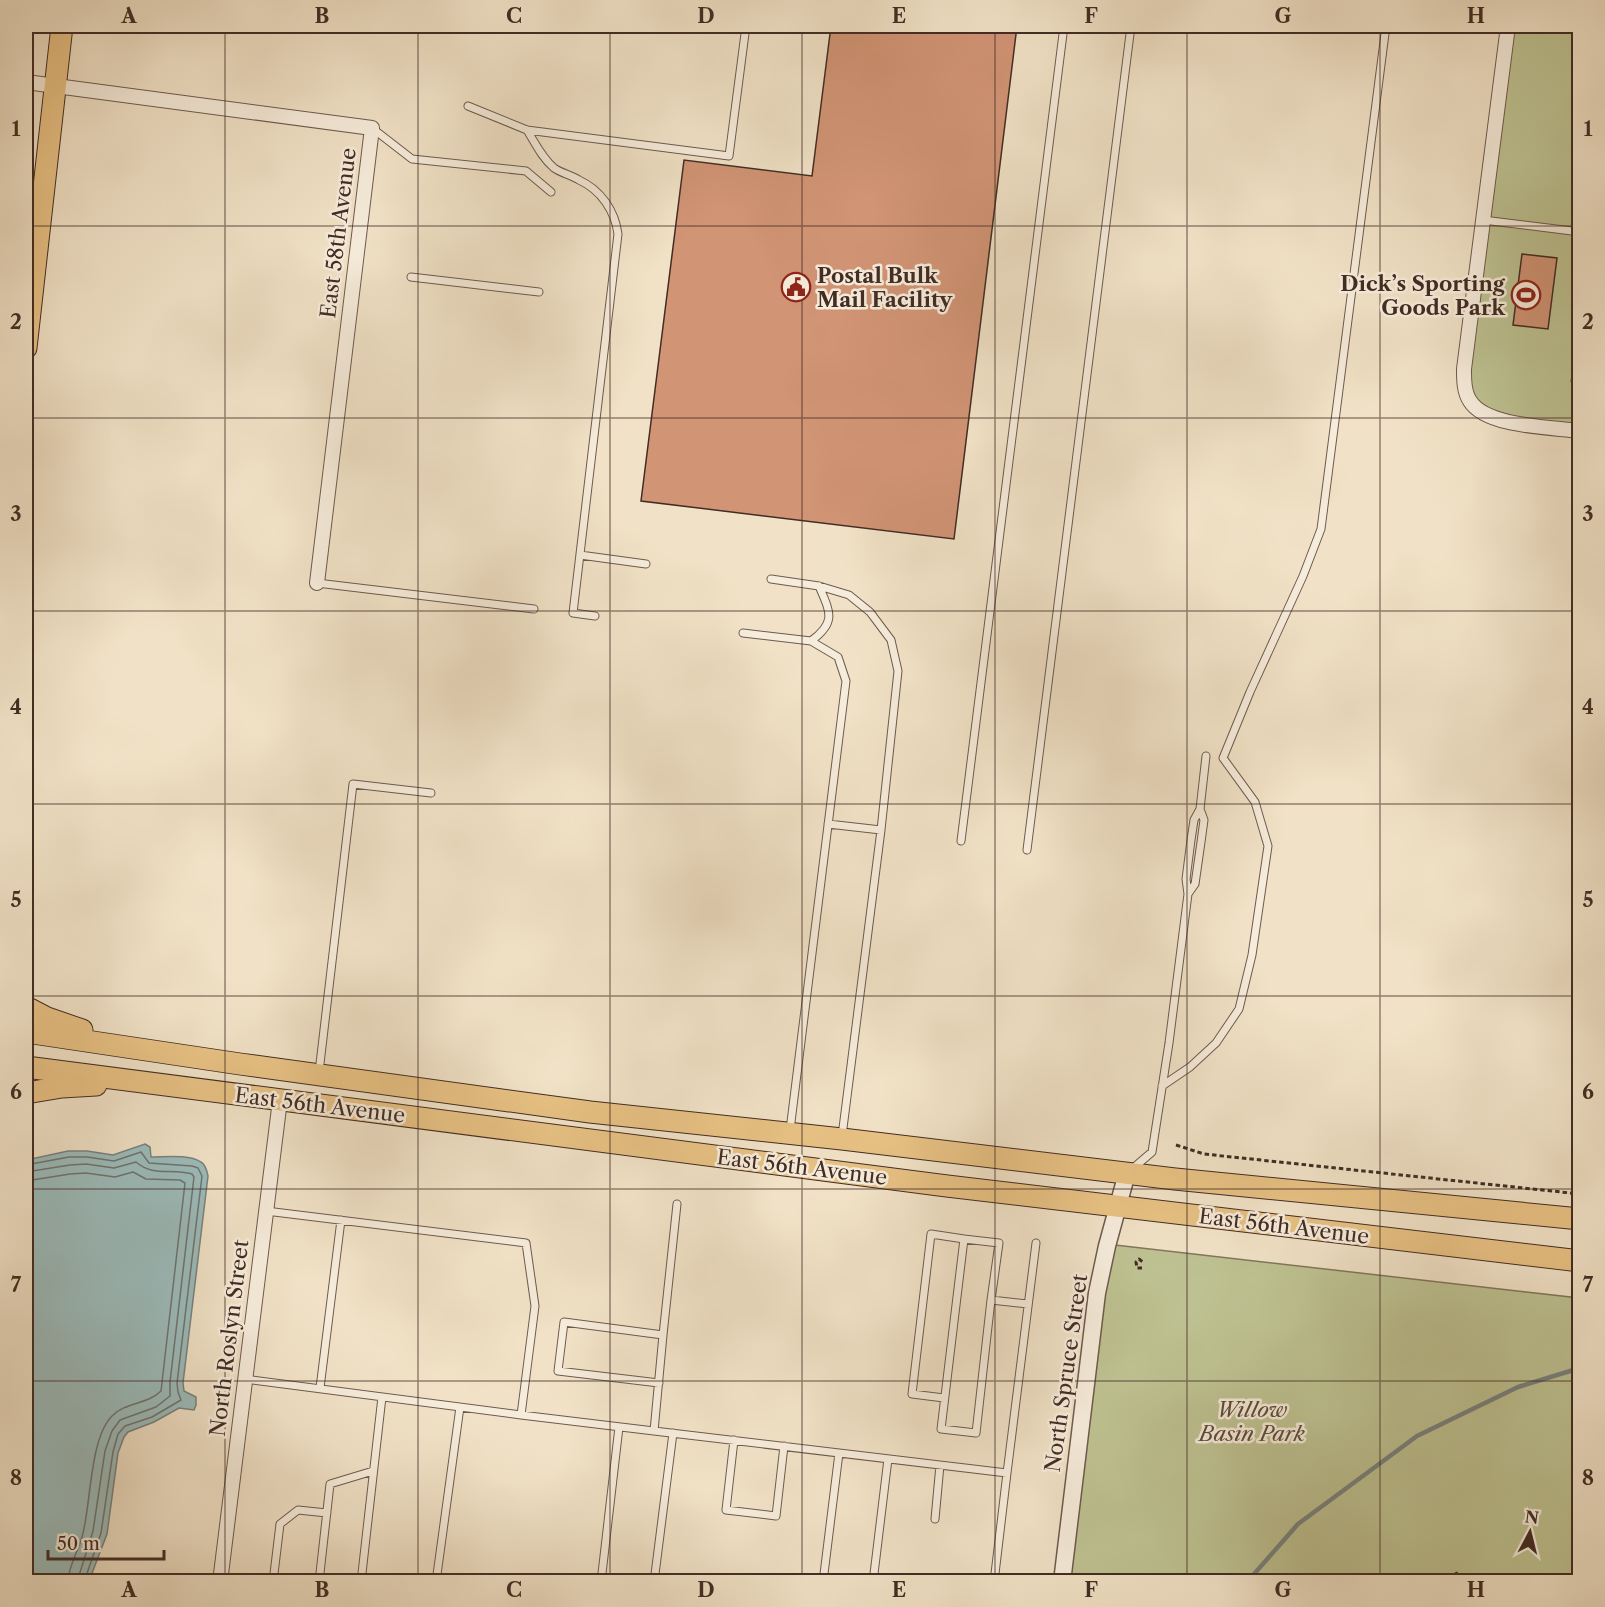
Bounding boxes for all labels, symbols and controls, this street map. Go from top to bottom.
text: A [120,4,137,28]
text: B [315,4,330,28]
text: C [506,4,522,28]
text: D [697,4,715,28]
text: E [892,4,906,28]
text: F [1084,4,1098,28]
text: G [1275,4,1292,28]
text: H [1467,4,1485,28]
text: 1 [12,117,21,141]
text: 1 [1584,117,1593,141]
street label: East 58th Avenue [315,146,361,320]
place label: Postal Bulk Mail Facility [817,263,953,312]
public building icon: Postal Bulk Mail Facility [780,271,812,303]
place label: Dick’s Sporting Goods Park [1340,271,1506,320]
sports icon: Dick’s Sporting Goods Park [1510,279,1542,311]
text: 2 [10,310,22,334]
text: 2 [1582,310,1594,334]
text: 3 [10,502,22,526]
text: 3 [1582,502,1594,526]
text: 4 [10,695,22,719]
text: 4 [1582,695,1594,719]
text: 5 [10,888,22,912]
text: 5 [1582,888,1594,912]
text: 6 [10,1080,22,1104]
text: 6 [1582,1080,1594,1104]
street label: East 56th Avenue [233,1082,407,1128]
street label: East 56th Avenue [715,1144,889,1190]
street label: East 56th Avenue [1197,1203,1371,1249]
street label: North Roslyn Street [205,1238,254,1438]
street label: North Spruce Street [1040,1272,1092,1474]
text: 7 [11,1273,22,1297]
text: 7 [1583,1273,1594,1297]
park label: Willow Basin Park [1197,1397,1305,1446]
text: 8 [10,1466,22,1490]
text: 8 [1582,1466,1594,1490]
north arrow [1500,1502,1560,1562]
text: N [1524,1506,1540,1528]
scale bar [48,1523,164,1561]
text: 50 m [57,1533,100,1555]
text: A [120,1578,137,1602]
text: B [315,1578,330,1602]
text: C [506,1578,522,1602]
text: D [697,1578,715,1602]
text: E [892,1578,906,1602]
text: F [1084,1578,1098,1602]
text: G [1275,1578,1292,1602]
text: H [1467,1578,1485,1602]

